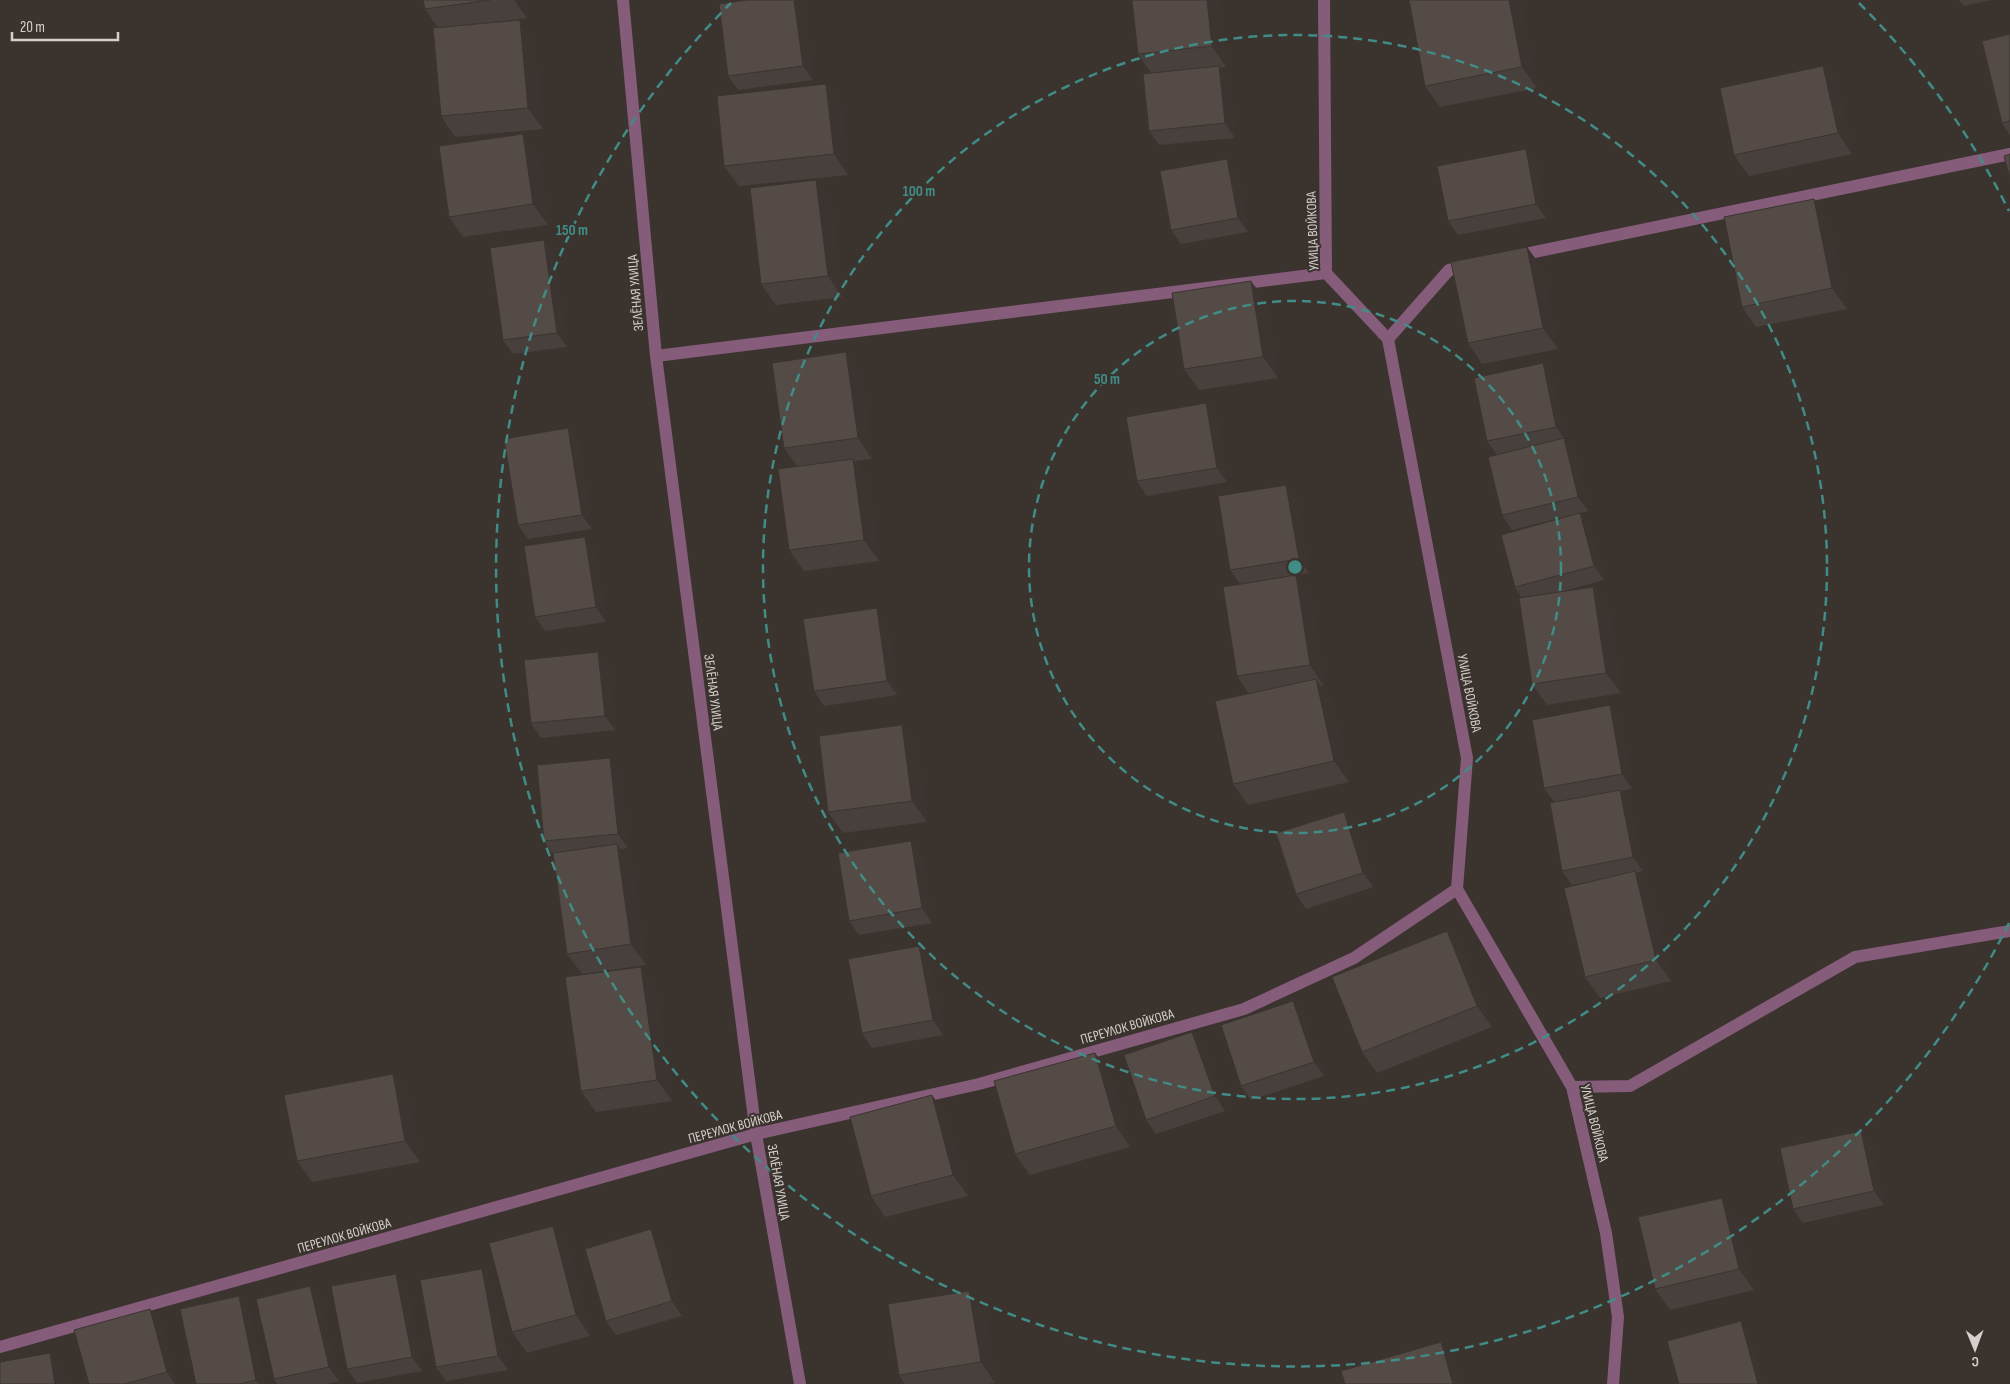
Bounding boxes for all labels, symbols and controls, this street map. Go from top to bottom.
scale bar [12,10,119,42]
text: 20 m [20,18,45,37]
text: 100 m [903,182,935,201]
street label: УЛИЦА ВОЙКОВА [1303,190,1322,271]
text: 150 m [556,221,588,240]
street label: ЗЕЛЁНАЯ УЛИЦА [624,253,647,332]
text: 50 m [1094,370,1120,389]
centre of rings [1286,558,1304,576]
street label: ЗЕЛЁНАЯ УЛИЦА [700,653,727,732]
street label: УЛИЦА ВОЙКОВА [1454,653,1486,735]
street label: ПЕРЕУЛОК ВОЙКОВА [1078,1005,1177,1048]
street label: УЛИЦА ВОЙКОВА [1577,1083,1613,1165]
street label: ПЕРЕУЛОК ВОЙКОВА [686,1106,785,1147]
street label: ЗЕЛЁНАЯ УЛИЦА [763,1143,794,1222]
street label: ПЕРЕУЛОК ВОЙКОВА [295,1214,394,1257]
north arrow [1950,1324,2000,1374]
text: С [1971,1353,1979,1370]

